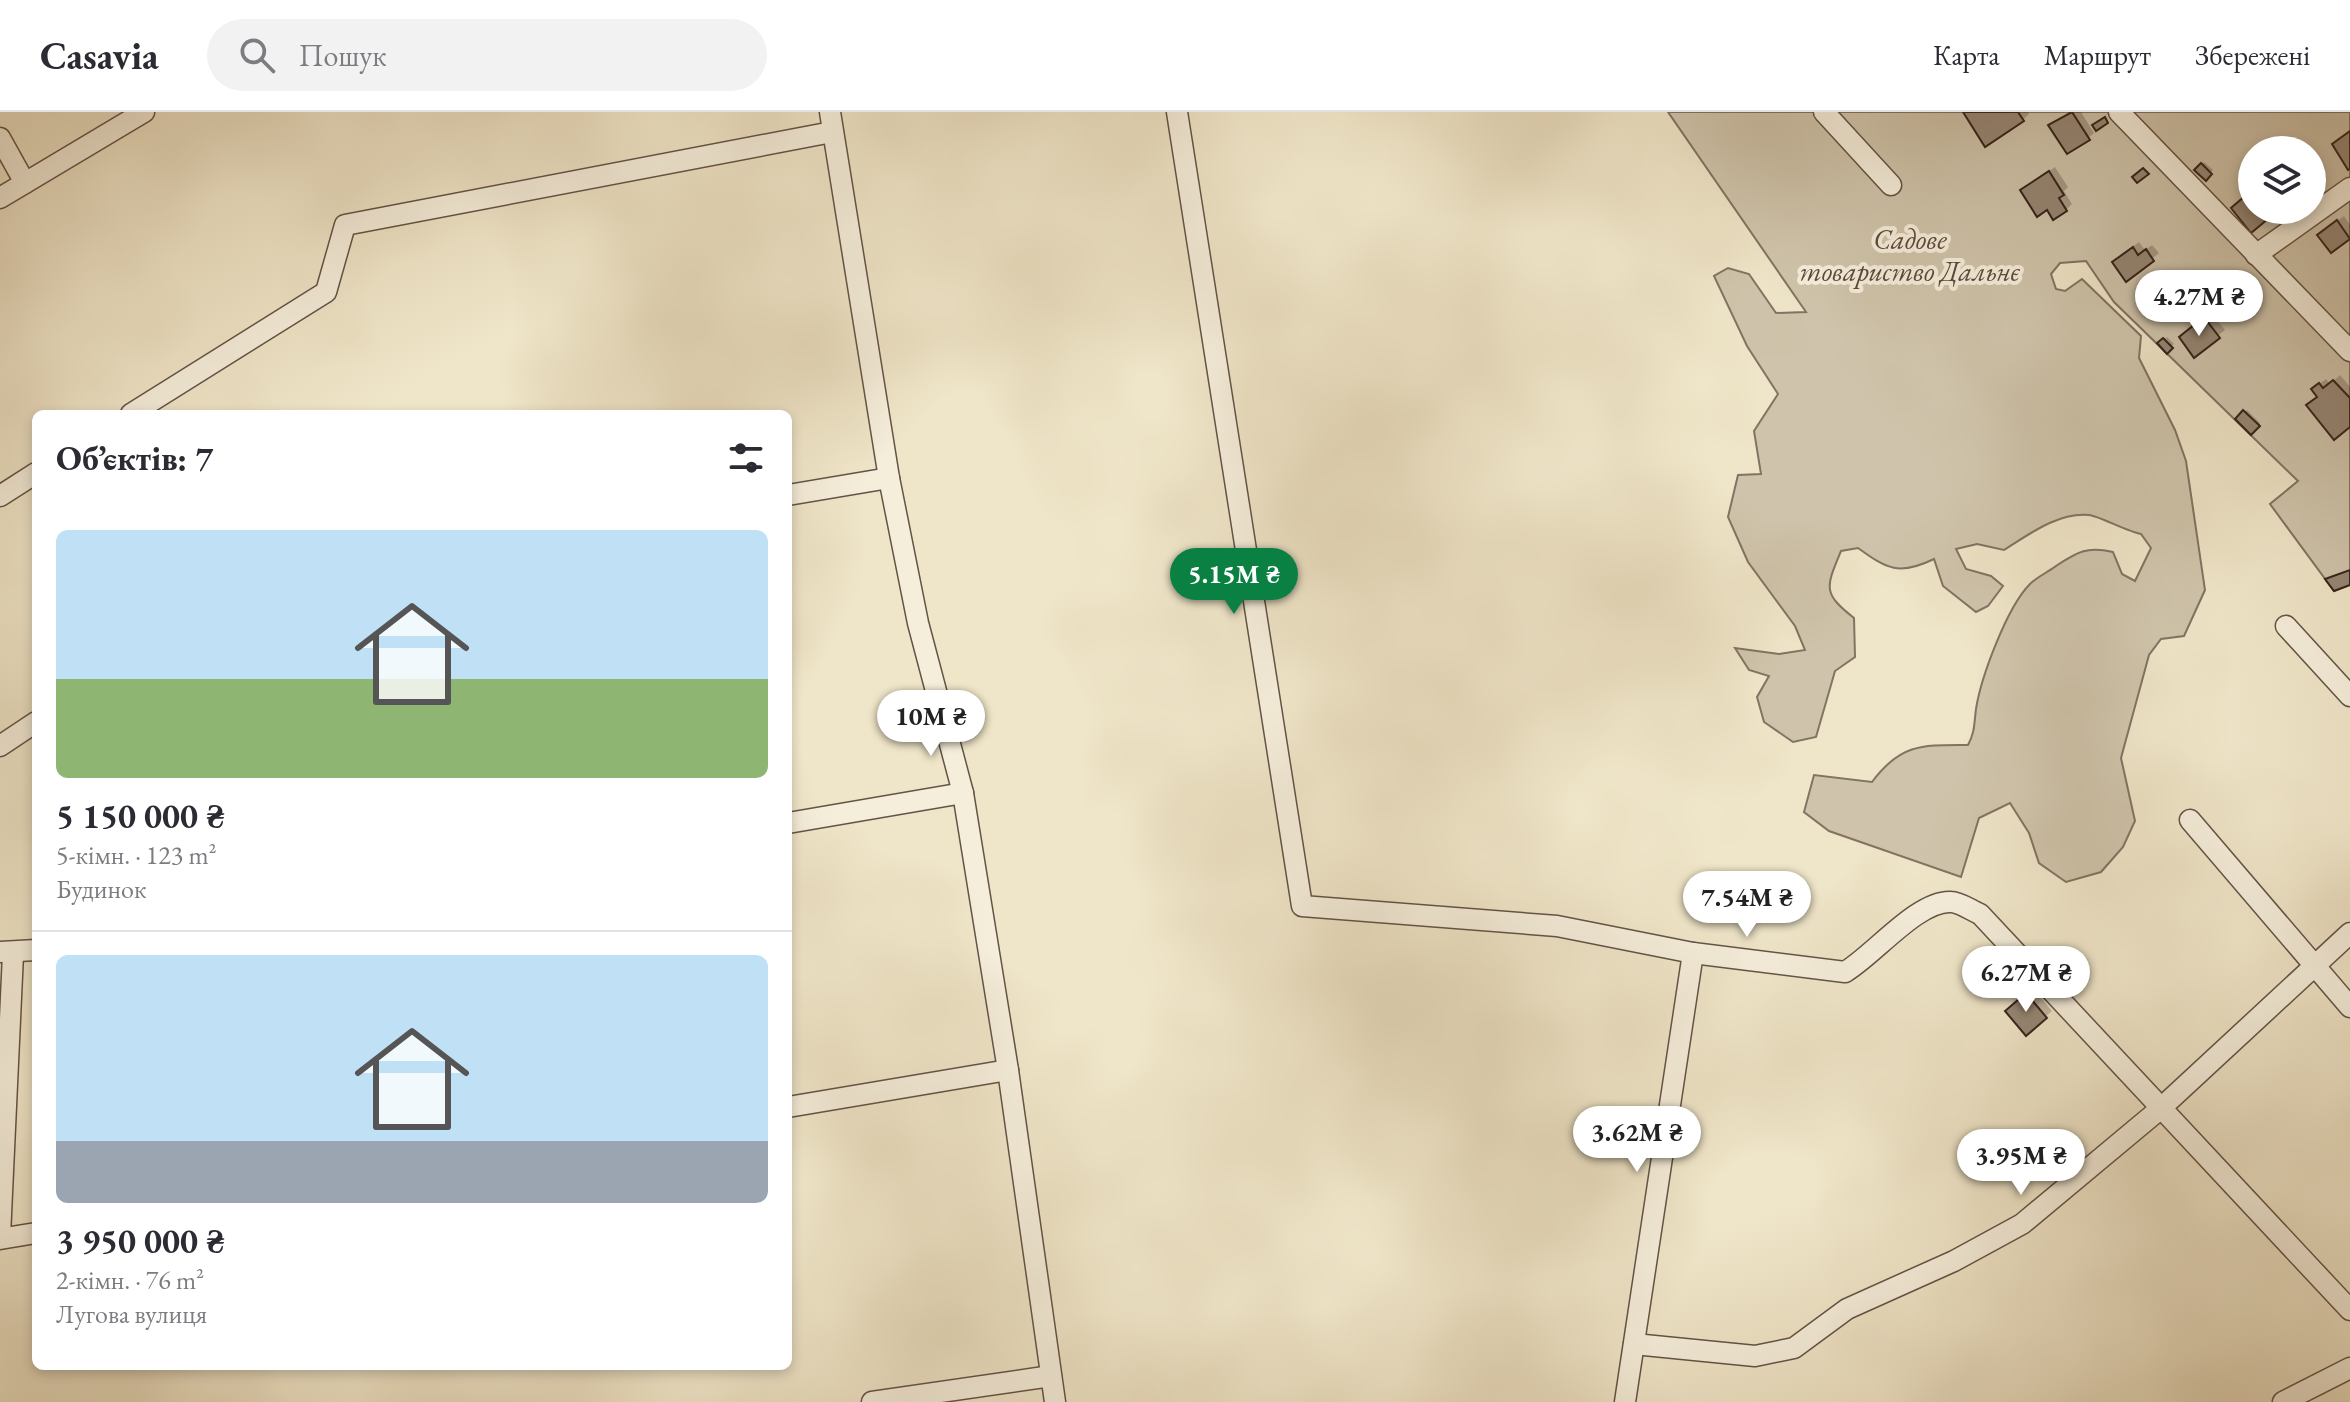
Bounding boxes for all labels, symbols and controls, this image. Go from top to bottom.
search box [207,19,767,91]
text: Casavia [40,31,159,80]
icon: search [235,33,279,77]
text: Пошук [299,36,387,75]
text: Карта [1933,37,2000,73]
text: Маршрут [2044,37,2151,73]
text: Збережені [2195,37,2310,73]
map controls [2238,136,2326,224]
button: layers [2238,136,2326,224]
park label: Садове товариство Дальнє [1800,221,2021,289]
pin: 4.27M ₴ [2125,270,2273,338]
text: 4.27M ₴ [2153,279,2245,313]
text: Об’єктів: 7 [56,436,213,480]
icon: filters [724,436,768,480]
pin: 5.15M ₴ [1160,548,1308,616]
text: 5.15M ₴ [1188,557,1280,591]
icon: home [340,582,484,726]
pin: 10M ₴ [875,690,987,758]
text: 10M ₴ [895,699,967,733]
text: 5 150 000 ₴ [56,794,225,838]
text: 5-кімн. · 123 m² [56,838,216,872]
pin: 7.54M ₴ [1673,871,1821,939]
text: Будинок [56,872,146,906]
text: 7.54M ₴ [1701,880,1793,914]
pin: 6.27M ₴ [1952,946,2100,1014]
text: 6.27M ₴ [1980,955,2072,989]
icon: home [340,1007,484,1151]
pin: 3.62M ₴ [1563,1106,1711,1174]
text: 3.62M ₴ [1591,1115,1683,1149]
pin: 3.95M ₴ [1947,1129,2095,1197]
text: 3.95M ₴ [1975,1138,2067,1172]
text: 3 950 000 ₴ [56,1219,225,1263]
text: 2-кімн. · 76 m² [56,1263,204,1297]
text: Лугова вулиця [56,1297,207,1331]

